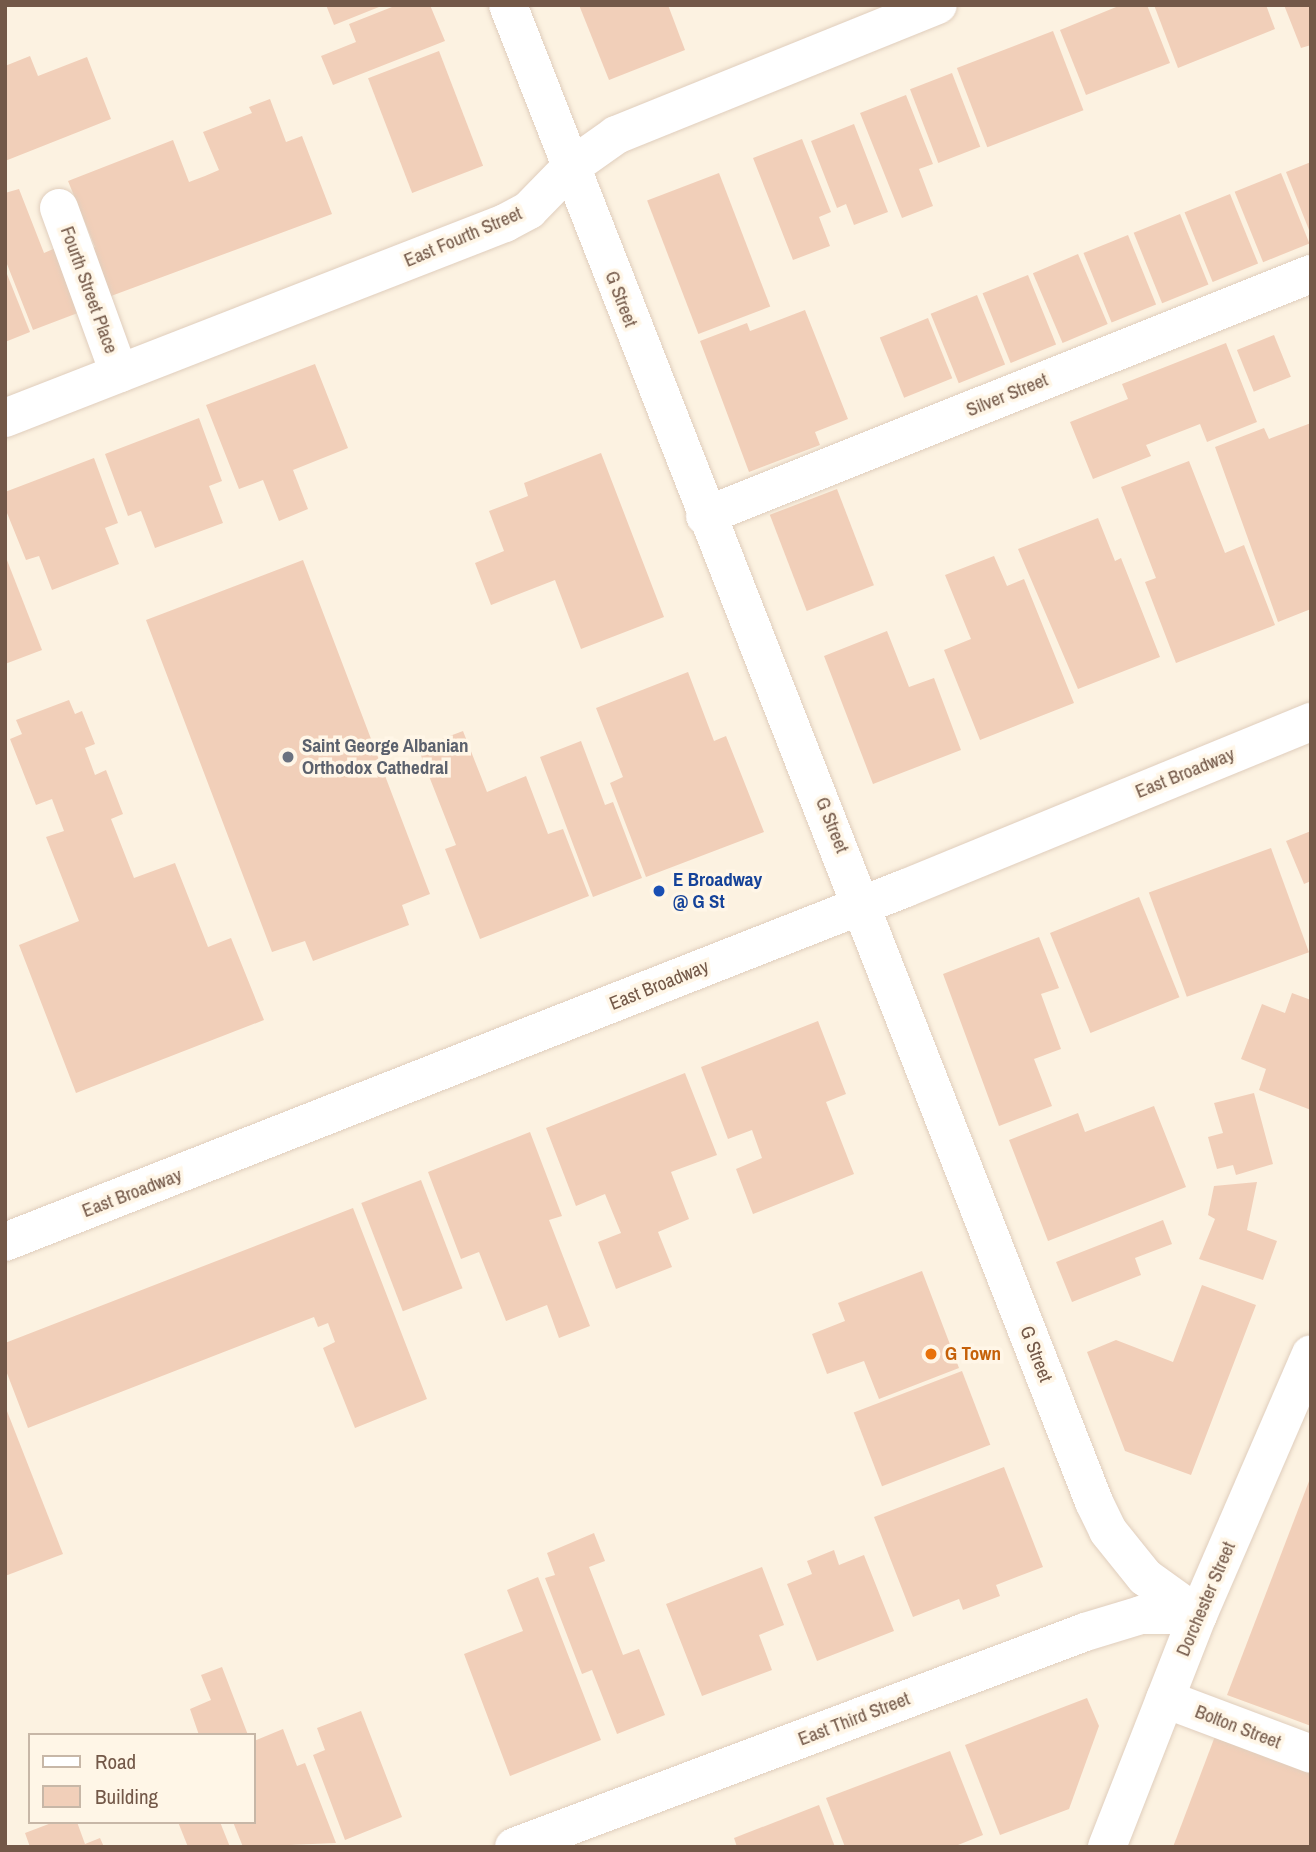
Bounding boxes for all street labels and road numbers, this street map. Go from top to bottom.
street label: East Fourth Street [401,202,525,272]
street label: Fourth Street Place [55,223,123,357]
street label: G Street [600,268,642,330]
street label: Silver Street [963,368,1051,422]
street label: East Broadway [1132,743,1238,803]
street label: G Street [811,794,853,856]
street label: East Broadway [606,955,712,1015]
street label: East Broadway [79,1164,185,1222]
street label: G Street [1015,1323,1057,1385]
street label: Dorchester Street [1172,1538,1240,1660]
street label: East Third Street [795,1687,913,1751]
street label: Bolton Street [1192,1700,1284,1754]

